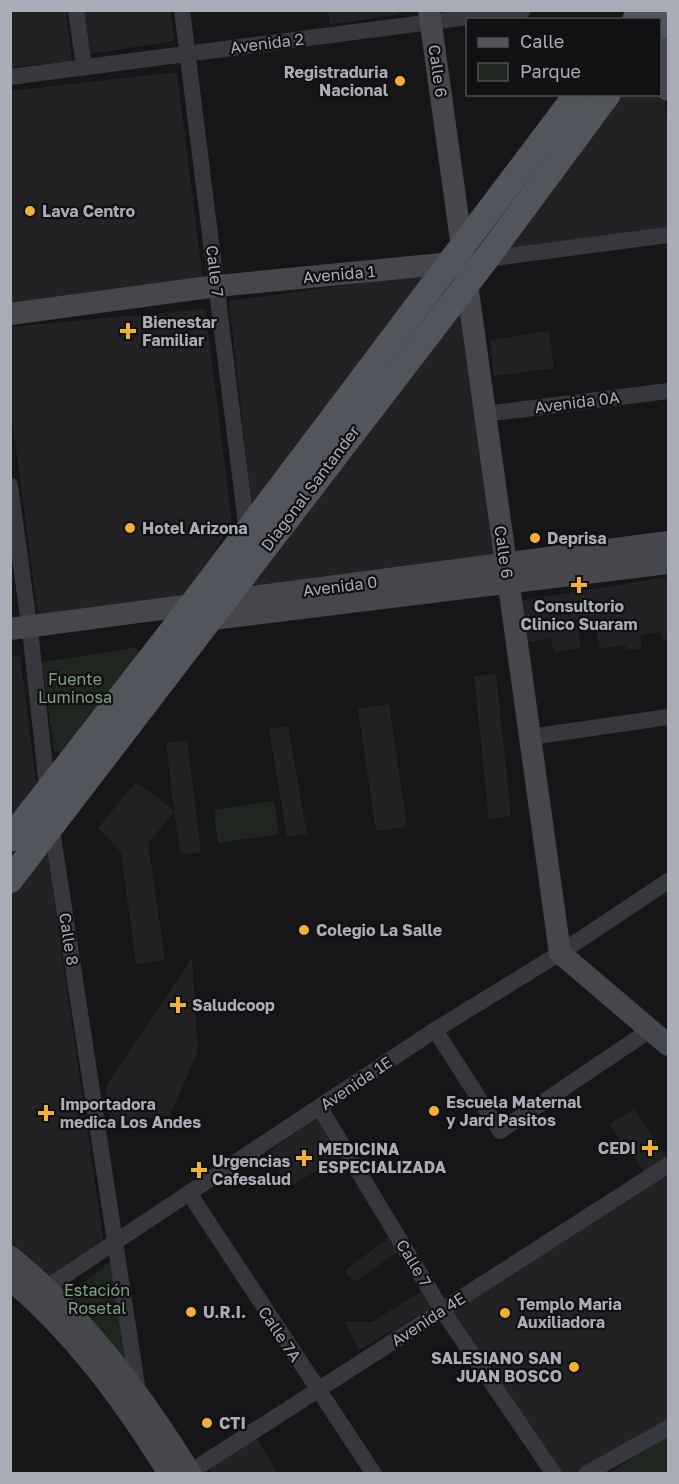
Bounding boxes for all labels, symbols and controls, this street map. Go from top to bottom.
legend [466,18,661,96]
street label: Avenida 2 [229,29,305,57]
text: Calle [520,30,564,52]
street label: Calle 6 [424,43,452,99]
text: Parque [520,60,581,82]
place label: Registraduria Nacional [284,62,389,100]
marker: Registraduria Nacional [393,74,407,88]
place label: Lava Centro [42,201,136,221]
marker: Lava Centro [23,204,37,218]
street label: Calle 7 [202,244,228,298]
street label: Avenida 1 [302,261,376,287]
place label: Bienestar Familiar [142,312,217,350]
marker: Bienestar Familiar [119,322,137,340]
street label: Avenida 0A [533,387,621,417]
street label: Diagonal Santander [256,421,364,555]
place label: Hotel Arizona [142,518,248,538]
marker: Hotel Arizona [123,521,137,535]
street label: Calle 6 [490,524,518,580]
place label: Deprisa [547,528,607,548]
marker: Deprisa [528,531,542,545]
street label: Avenida 0 [302,572,378,600]
marker: Consultorio Clinico Suaram [570,576,588,594]
place label: Consultorio Clinico Suaram [521,596,637,634]
park label: Fuente Luminosa [38,669,112,707]
street label: Calle 8 [55,911,83,967]
place label: Colegio La Salle [316,920,442,940]
marker: Colegio La Salle [297,923,311,937]
place label: Saludcoop [192,995,275,1015]
marker: Saludcoop [169,996,187,1014]
street label: Avenida 1E [316,1052,396,1114]
place label: Escuela Maternal y Jard Pasitos [446,1092,582,1130]
place label: Importadora medica Los Andes [60,1094,201,1132]
marker: Importadora medica Los Andes [37,1104,55,1122]
marker: Escuela Maternal y Jard Pasitos [427,1104,441,1118]
place label: CEDI [598,1138,636,1158]
place label: MEDICINA ESPECIALIZADA [318,1139,447,1177]
marker: CEDI [641,1139,659,1157]
marker: MEDICINA ESPECIALIZADA [295,1149,313,1167]
place label: Urgencias Cafesalud [212,1151,291,1189]
marker: Urgencias Cafesalud [190,1161,208,1179]
street label: Calle 7 [392,1236,436,1290]
park label: Estación Rosetal [64,1280,130,1318]
street label: Avenida 4E [387,1288,469,1350]
place label: Templo Maria Auxiliadora [517,1294,622,1332]
place label: U.R.I. [203,1302,246,1322]
street label: Calle 7A [254,1303,306,1366]
marker: U.R.I. [184,1305,198,1319]
marker: Templo Maria Auxiliadora [498,1306,512,1320]
place label: SALESIANO SAN JUAN BOSCO [431,1348,562,1386]
marker: SALESIANO SAN JUAN BOSCO [567,1360,581,1374]
place label: CTI [219,1413,246,1433]
marker: CTI [200,1416,214,1430]

